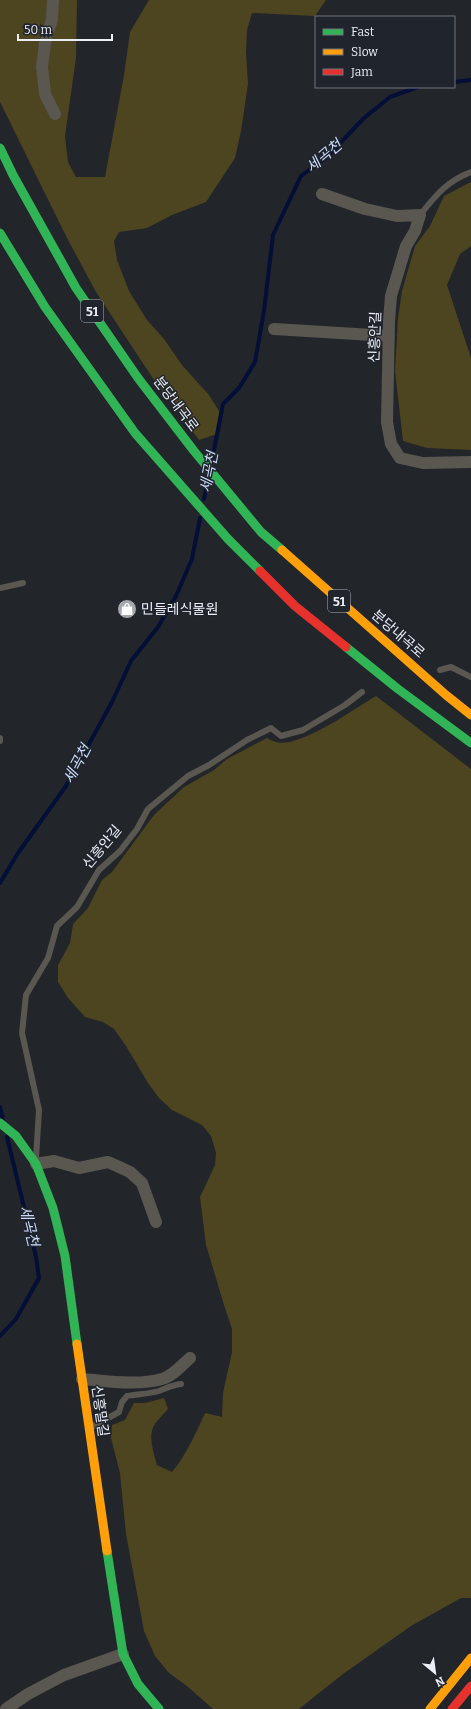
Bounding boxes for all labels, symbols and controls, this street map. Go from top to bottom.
scale bar [18,16,112,42]
legend [315,16,455,88]
text: 50 m [24,23,53,37]
text: Fast [351,25,375,39]
text: Slow [351,45,378,59]
text: Jam [350,65,373,79]
water label: 세곡천 [302,134,347,176]
road number: 51 [81,300,103,322]
street label: 신흥안길 [366,311,384,363]
street label: 분당내곡로 [150,373,202,435]
water label: 세곡천 [196,448,222,494]
road number: 51 [328,590,350,612]
shop icon: 민들레식물원 [116,598,138,620]
place label: 민들레식물원 [141,601,218,618]
street label: 분당내곡로 [368,606,428,662]
water label: 세곡천 [59,740,96,787]
street label: 신흥안길 [79,822,125,872]
water label: 세곡천 [15,1204,43,1250]
street label: 신흥말길 [88,1384,112,1438]
north arrow [415,1653,455,1693]
text: N [432,1674,446,1689]

